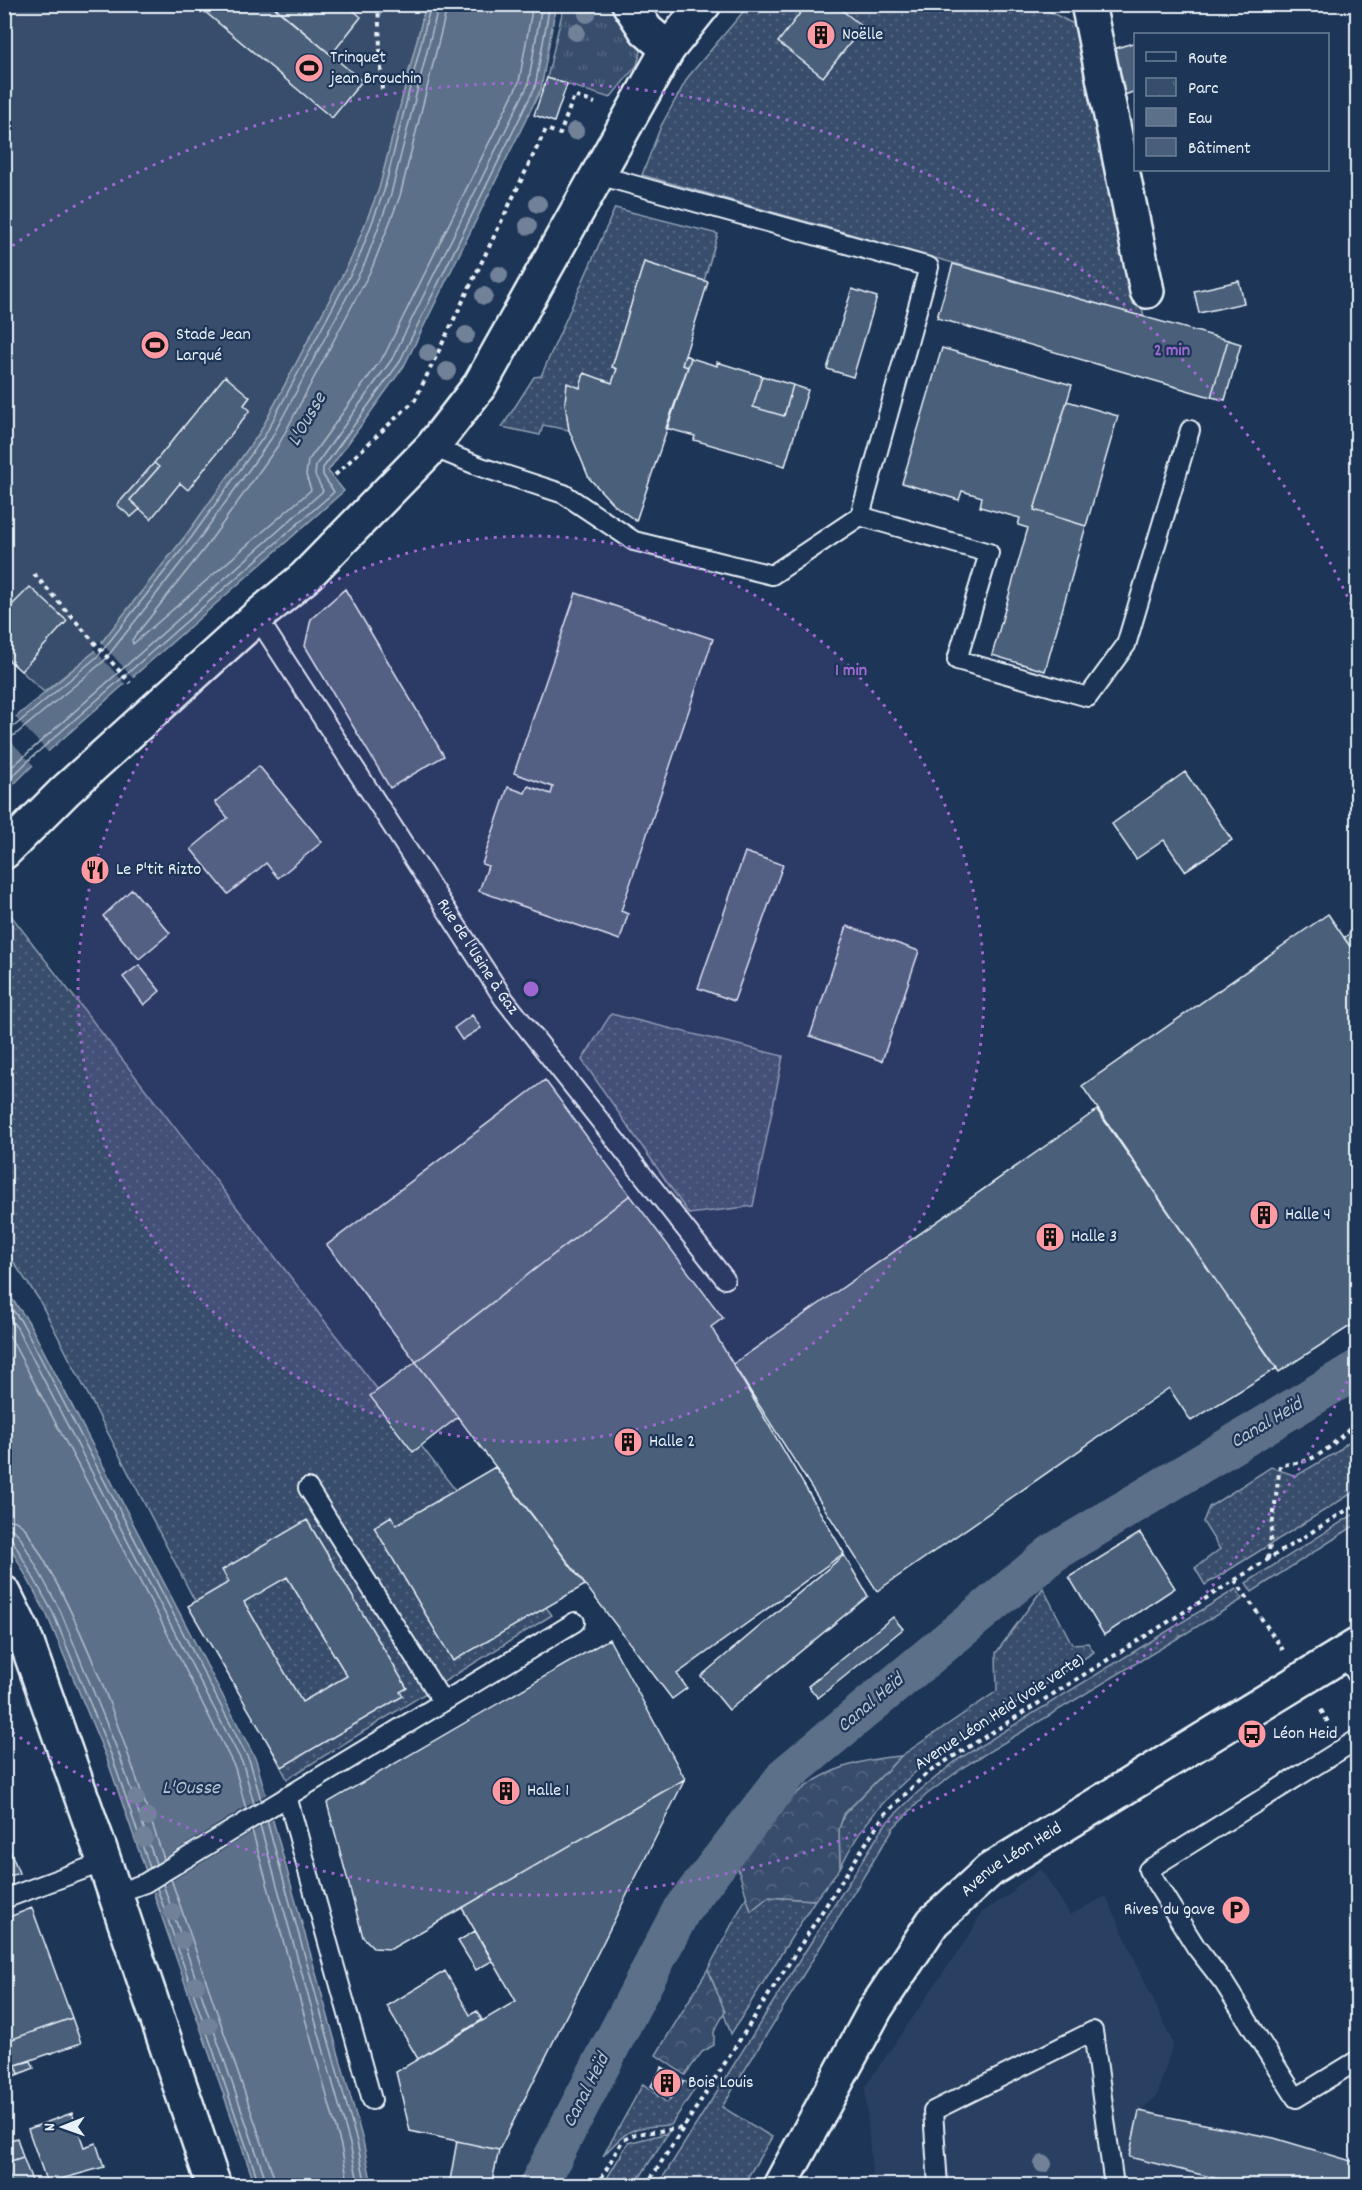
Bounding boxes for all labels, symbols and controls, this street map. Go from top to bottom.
building icon: Noëlle [805,19,837,51]
place label: Noëlle [842,23,883,48]
legend [1134,33,1329,171]
place label: Trinquet jean Brouchin [328,46,422,92]
text: Route [1188,47,1227,72]
sports icon: Trinquet jean Brouchin [293,52,325,84]
text: Parc [1188,77,1219,102]
text: Eau [1188,107,1212,132]
text: Bâtiment [1188,137,1251,162]
place label: Stade Jean Larqué [176,323,251,369]
sports icon: Stade Jean Larqué [139,329,171,361]
text: 2 min [1154,339,1190,364]
water label: L'Ousse [281,387,335,452]
text: 1 min [835,659,867,684]
restaurant icon: Le P'tit Rizto [79,854,111,886]
place label: Le P'tit Rizto [116,858,201,883]
street label: Rue de l'Usine à Gaz [430,894,525,1020]
centre of rings [521,979,541,999]
building icon: Halle 4 [1248,1199,1280,1231]
place label: Halle 4 [1285,1203,1331,1228]
building icon: Halle 3 [1034,1221,1066,1253]
place label: Halle 3 [1071,1225,1117,1250]
water label: Canal Heïd [1226,1390,1310,1456]
building icon: Halle 2 [612,1426,644,1458]
place label: Halle 2 [649,1430,695,1455]
street label: Avenue Léon Heid (voie verte) [910,1648,1090,1778]
water label: Canal Heïd [832,1666,912,1740]
bus stop icon: Léon Heid [1236,1718,1268,1750]
place label: Léon Heid [1273,1722,1337,1747]
water label: L'Ousse [162,1775,221,1803]
building icon: Halle 1 [490,1775,522,1807]
place label: Halle 1 [527,1779,569,1804]
street label: Avenue Léon Heid [955,1816,1067,1903]
parking icon: Rives du gave [1220,1894,1252,1926]
place label: Rives du gave [1124,1898,1215,1923]
water label: Canal Heïd [557,2047,619,2133]
building icon: Bois Louis [651,2067,683,2099]
place label: Bois Louis [688,2071,754,2096]
north arrow [33,2097,93,2157]
text: N [39,2123,62,2131]

